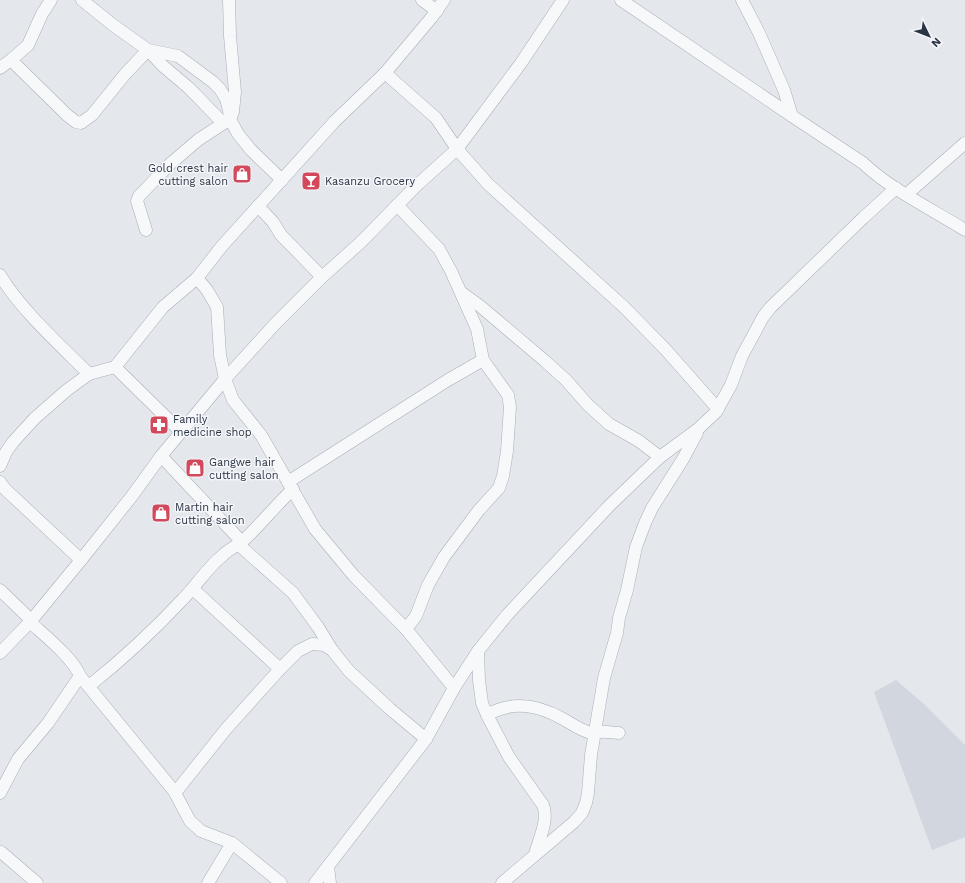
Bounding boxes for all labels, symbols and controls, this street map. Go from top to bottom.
north arrow [909,16,949,56]
text: N [928,35,943,50]
place label: Gold crest hair cutting salon [148,162,228,188]
shop icon: Gold crest hair cutting salon [231,163,253,185]
bar icon: Kasanzu Grocery [300,170,322,192]
place label: Kasanzu Grocery [325,175,415,188]
place label: Family medicine shop [173,413,252,439]
pharmacy icon: Family medicine shop [148,414,170,436]
place label: Gangwe hair cutting salon [209,456,279,482]
shop icon: Gangwe hair cutting salon [184,457,206,479]
place label: Martin hair cutting salon [175,501,245,527]
shop icon: Martin hair cutting salon [150,502,172,524]

